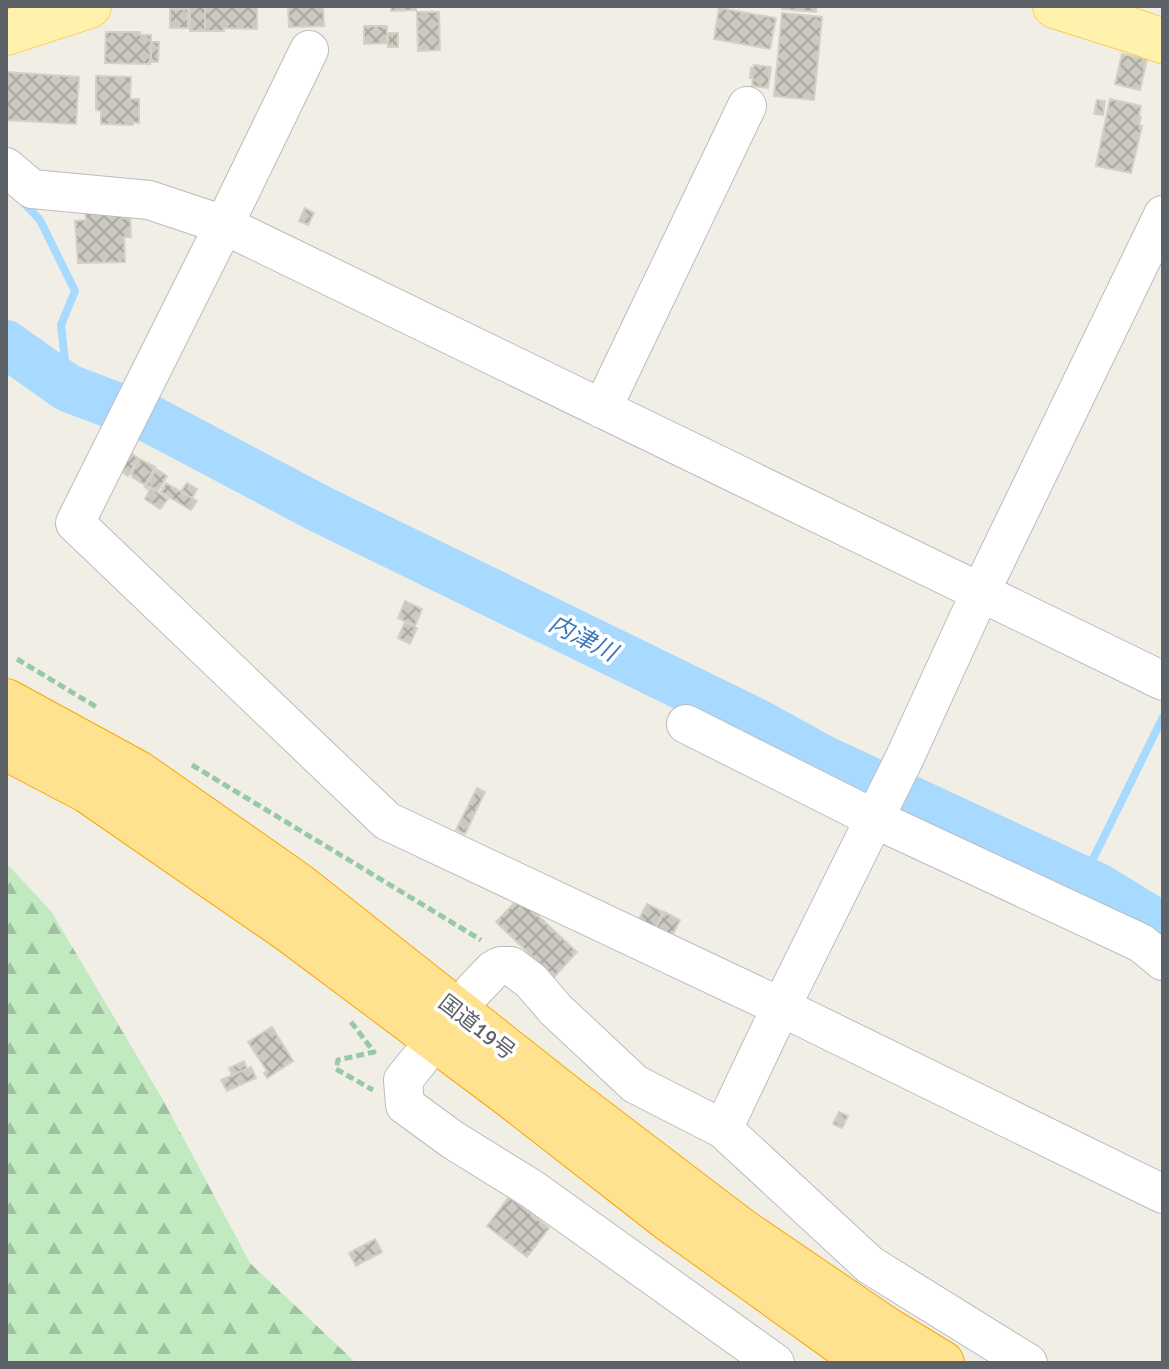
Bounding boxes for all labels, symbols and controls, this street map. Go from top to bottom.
water label: 内津川 [544,608,625,669]
street label: 国道19号 [433,989,521,1065]

